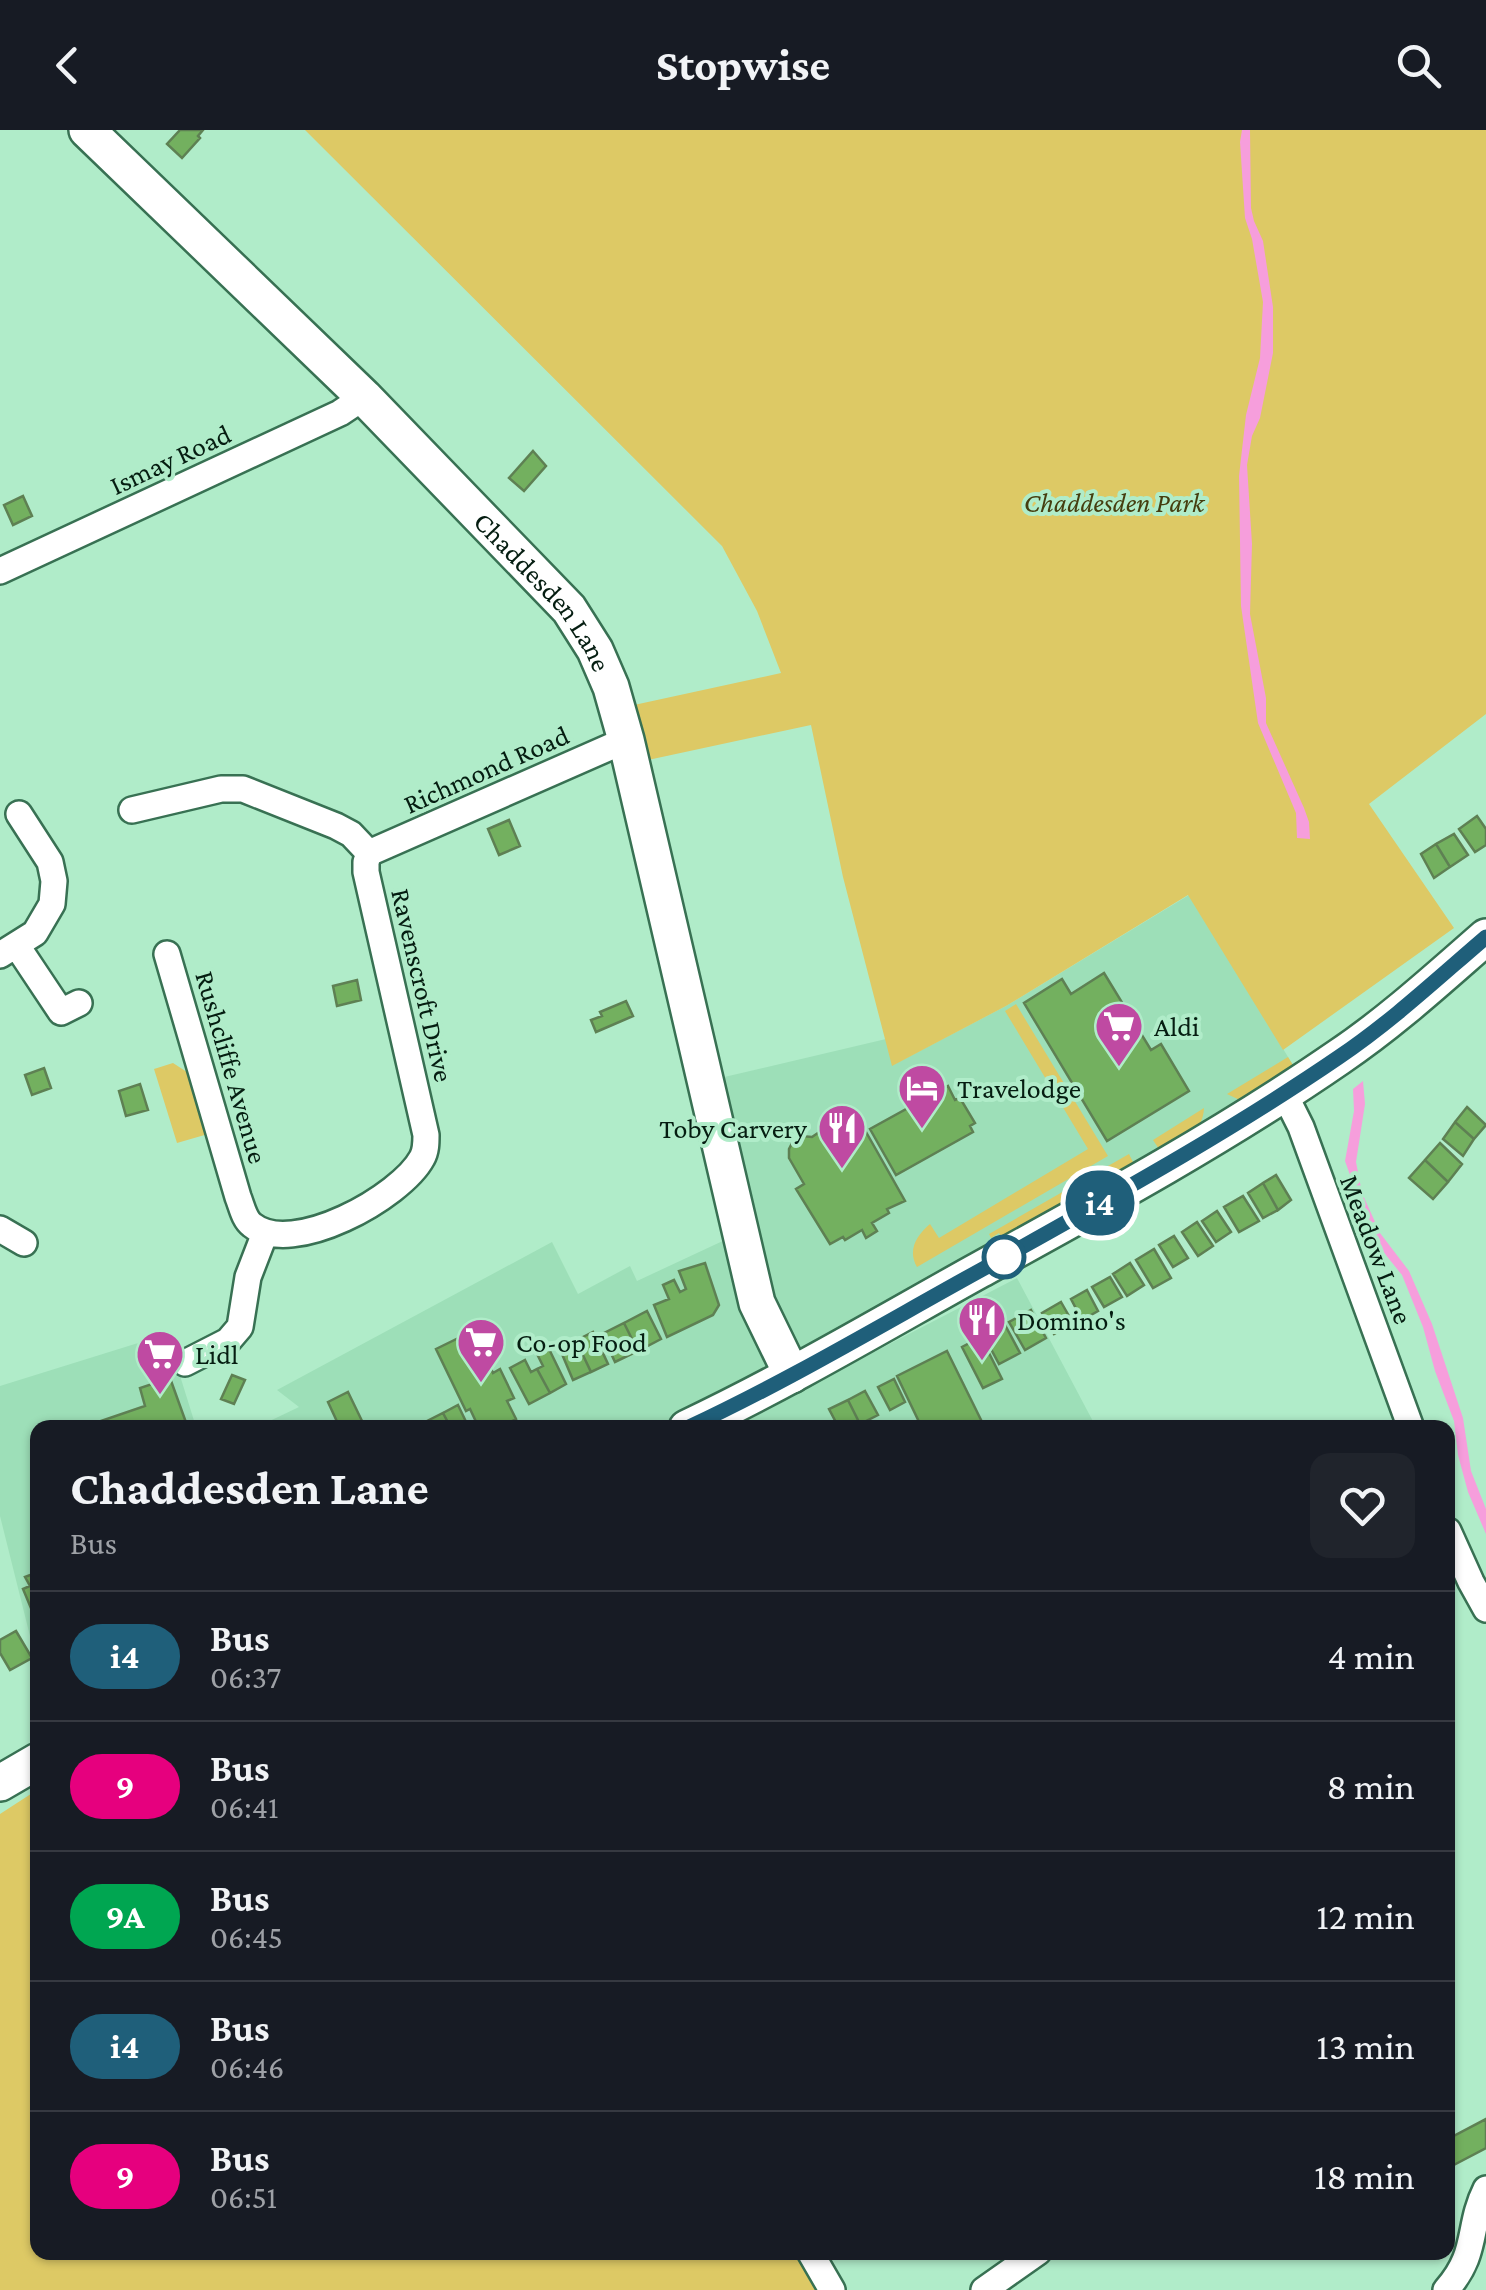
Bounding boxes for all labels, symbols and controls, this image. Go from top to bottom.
icon: back [40,38,95,93]
icon: search [1391,38,1446,93]
text: Stopwise [656,40,830,90]
street label: Ismay Road [105,418,236,501]
park label: Chaddesden Park [1024,487,1206,518]
street label: Chaddesden Lane [468,506,617,676]
street label: Richmond Road [399,719,574,820]
street label: Ravenscroft Drive [385,885,460,1085]
street label: Rushcliffe Avenue [189,967,274,1167]
supermarket icon: Aldi [1093,1000,1145,1068]
place label: Aldi [1154,1011,1199,1042]
hotel icon: Travelodge [896,1062,948,1130]
place label: Travelodge [957,1073,1081,1104]
restaurant icon: Toby Carvery [816,1102,868,1170]
place label: Toby Carvery [659,1113,808,1144]
line badge: i4 [1055,1170,1145,1236]
street label: Meadow Lane [1334,1170,1419,1328]
text: i4 [1085,1184,1115,1223]
unlabelled marker [983,1236,1025,1278]
restaurant icon: Domino's [956,1294,1008,1362]
place label: Domino's [1017,1305,1126,1336]
supermarket icon: Co-op Food [455,1316,507,1384]
place label: Co-op Food [516,1327,647,1358]
supermarket icon: Lidl [134,1328,186,1396]
place label: Lidl [195,1339,238,1370]
button: heart [1310,1453,1415,1558]
text: Chaddesden Lane [70,1461,429,1514]
text: Bus [70,1525,117,1561]
text: Bus [210,1617,269,1659]
text: 4 min [1328,1635,1415,1677]
text: i4 [110,1637,140,1676]
text: 06:37 [210,1659,281,1695]
text: Bus [210,1747,269,1789]
text: 8 min [1327,1765,1415,1807]
text: 9 [115,1767,135,1806]
text: 06:41 [210,1789,279,1825]
text: Bus [210,1877,269,1919]
text: 12 min [1316,1895,1415,1937]
text: 9A [105,1897,145,1936]
text: 06:45 [210,1919,283,1955]
text: Bus [210,2007,269,2049]
text: 13 min [1316,2025,1415,2067]
text: i4 [110,2027,140,2066]
text: 06:46 [210,2049,284,2085]
text: Bus [210,2137,269,2179]
text: 18 min [1314,2155,1415,2197]
text: 9 [115,2157,135,2196]
text: 06:51 [210,2179,277,2215]

